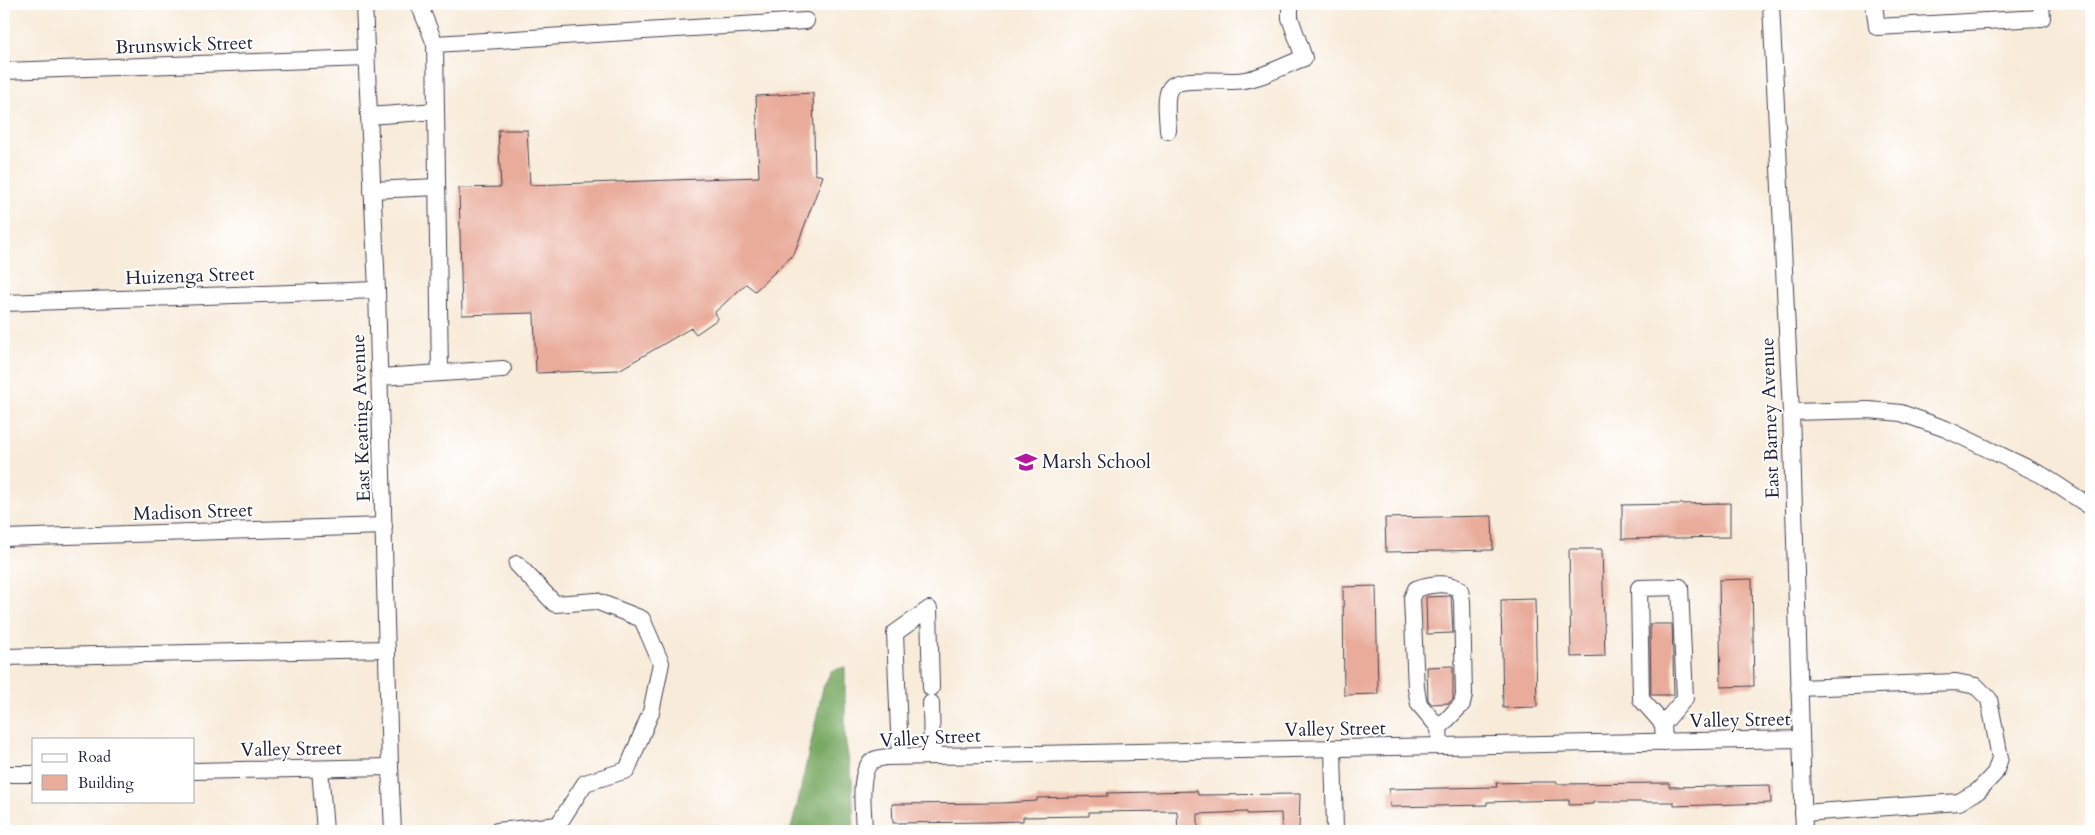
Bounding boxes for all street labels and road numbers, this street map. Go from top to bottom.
street label: Brunswick Street [115,30,253,60]
street label: Huizenga Street [125,261,255,291]
street label: East Keating Avenue [345,334,377,502]
street label: East Barney Avenue [1754,337,1786,499]
street label: Madison Street [133,497,253,527]
street label: Valley Street [1689,706,1791,734]
street label: Valley Street [1284,715,1386,743]
street label: Valley Street [879,722,981,754]
street label: Valley Street [240,735,342,763]

